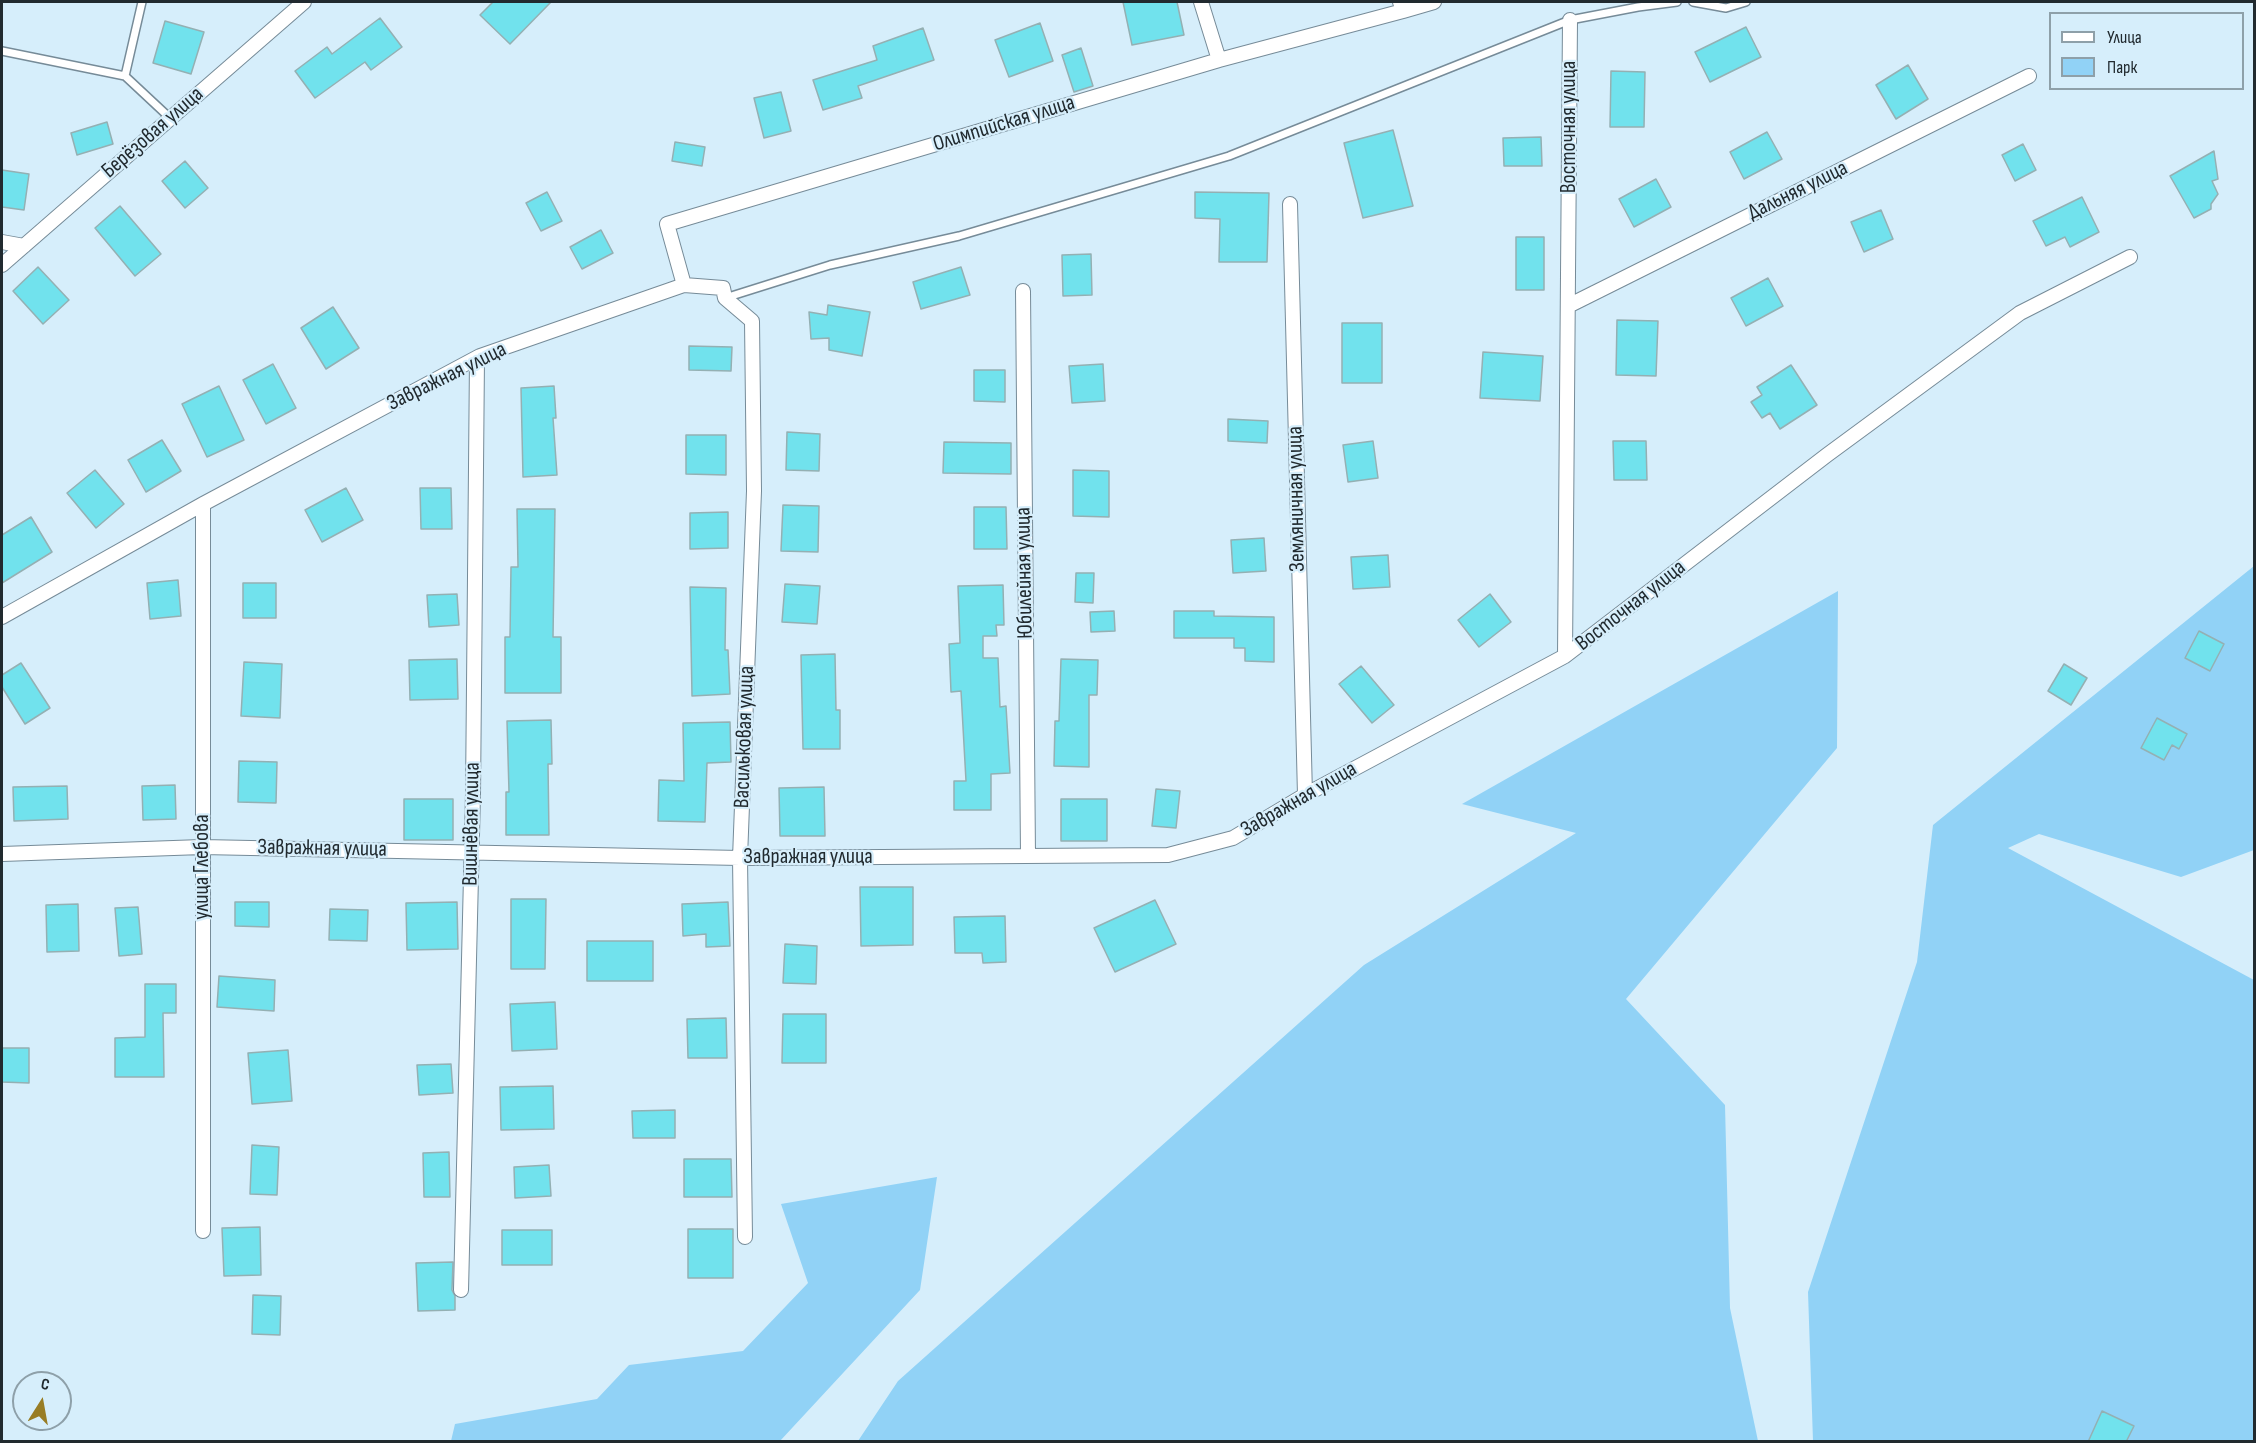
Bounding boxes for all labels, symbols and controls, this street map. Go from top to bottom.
legend [2049,12,2244,90]
text: Улица [2107,27,2142,48]
text: Парк [2107,57,2137,78]
street label: Восточная улица [1556,61,1582,193]
street label: Берёзовая улица [97,82,209,184]
street label: Олимпийская улица [930,90,1078,158]
street label: Дальняя улица [1744,155,1852,227]
street label: Завражная улица [383,337,511,417]
street label: Земляничная улица [1283,426,1311,572]
street label: Юбилейная улица [1011,507,1039,639]
street label: Восточная улица [1571,555,1691,657]
street label: Васильковая улица [729,665,761,809]
street label: Завражная улица [1236,756,1362,844]
street label: Вишнёвая улица [458,762,486,886]
street label: улица Глебова [189,814,215,920]
street label: Завражная улица [257,835,387,863]
street label: Завражная улица [743,844,873,870]
north arrow [12,1371,72,1431]
text: С [39,1375,51,1395]

